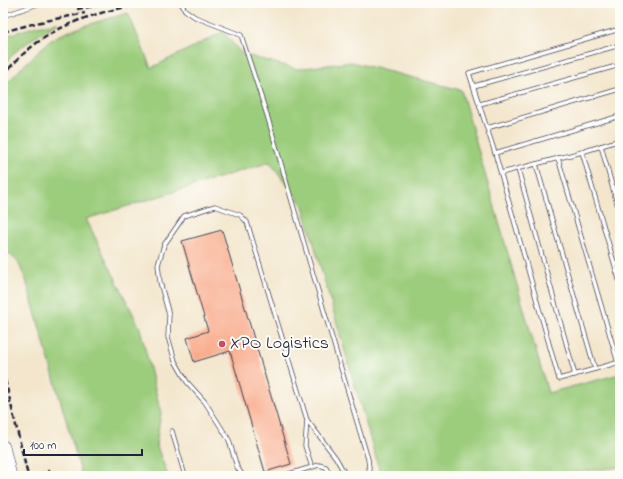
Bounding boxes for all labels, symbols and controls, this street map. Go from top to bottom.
place label: XPO Logistics [230,331,329,358]
marker: XPO Logistics [217,339,227,349]
scale bar [24,431,142,457]
text: 100 m [30,437,57,455]

